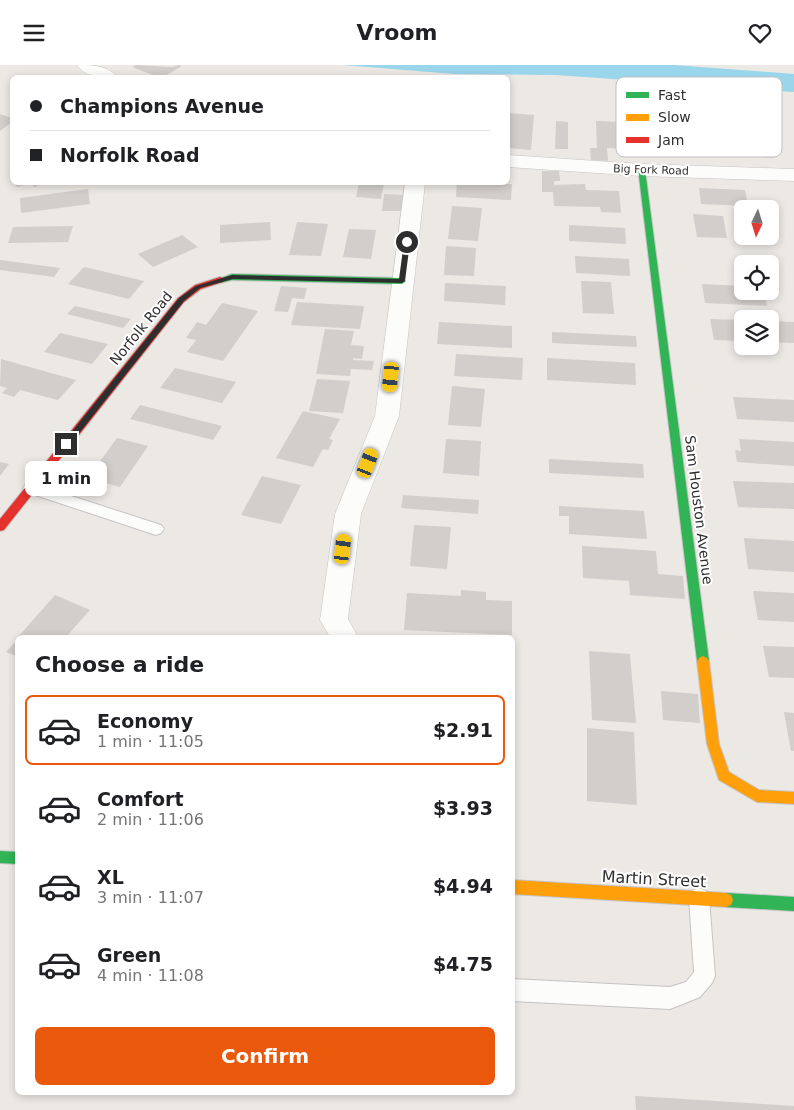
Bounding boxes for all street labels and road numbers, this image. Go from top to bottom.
street label: Big Fork Road [613,162,689,178]
street label: Norfolk Road [107,288,175,368]
street label: Sam Houston Avenue [682,434,716,586]
street label: Martin Street [601,867,707,891]

